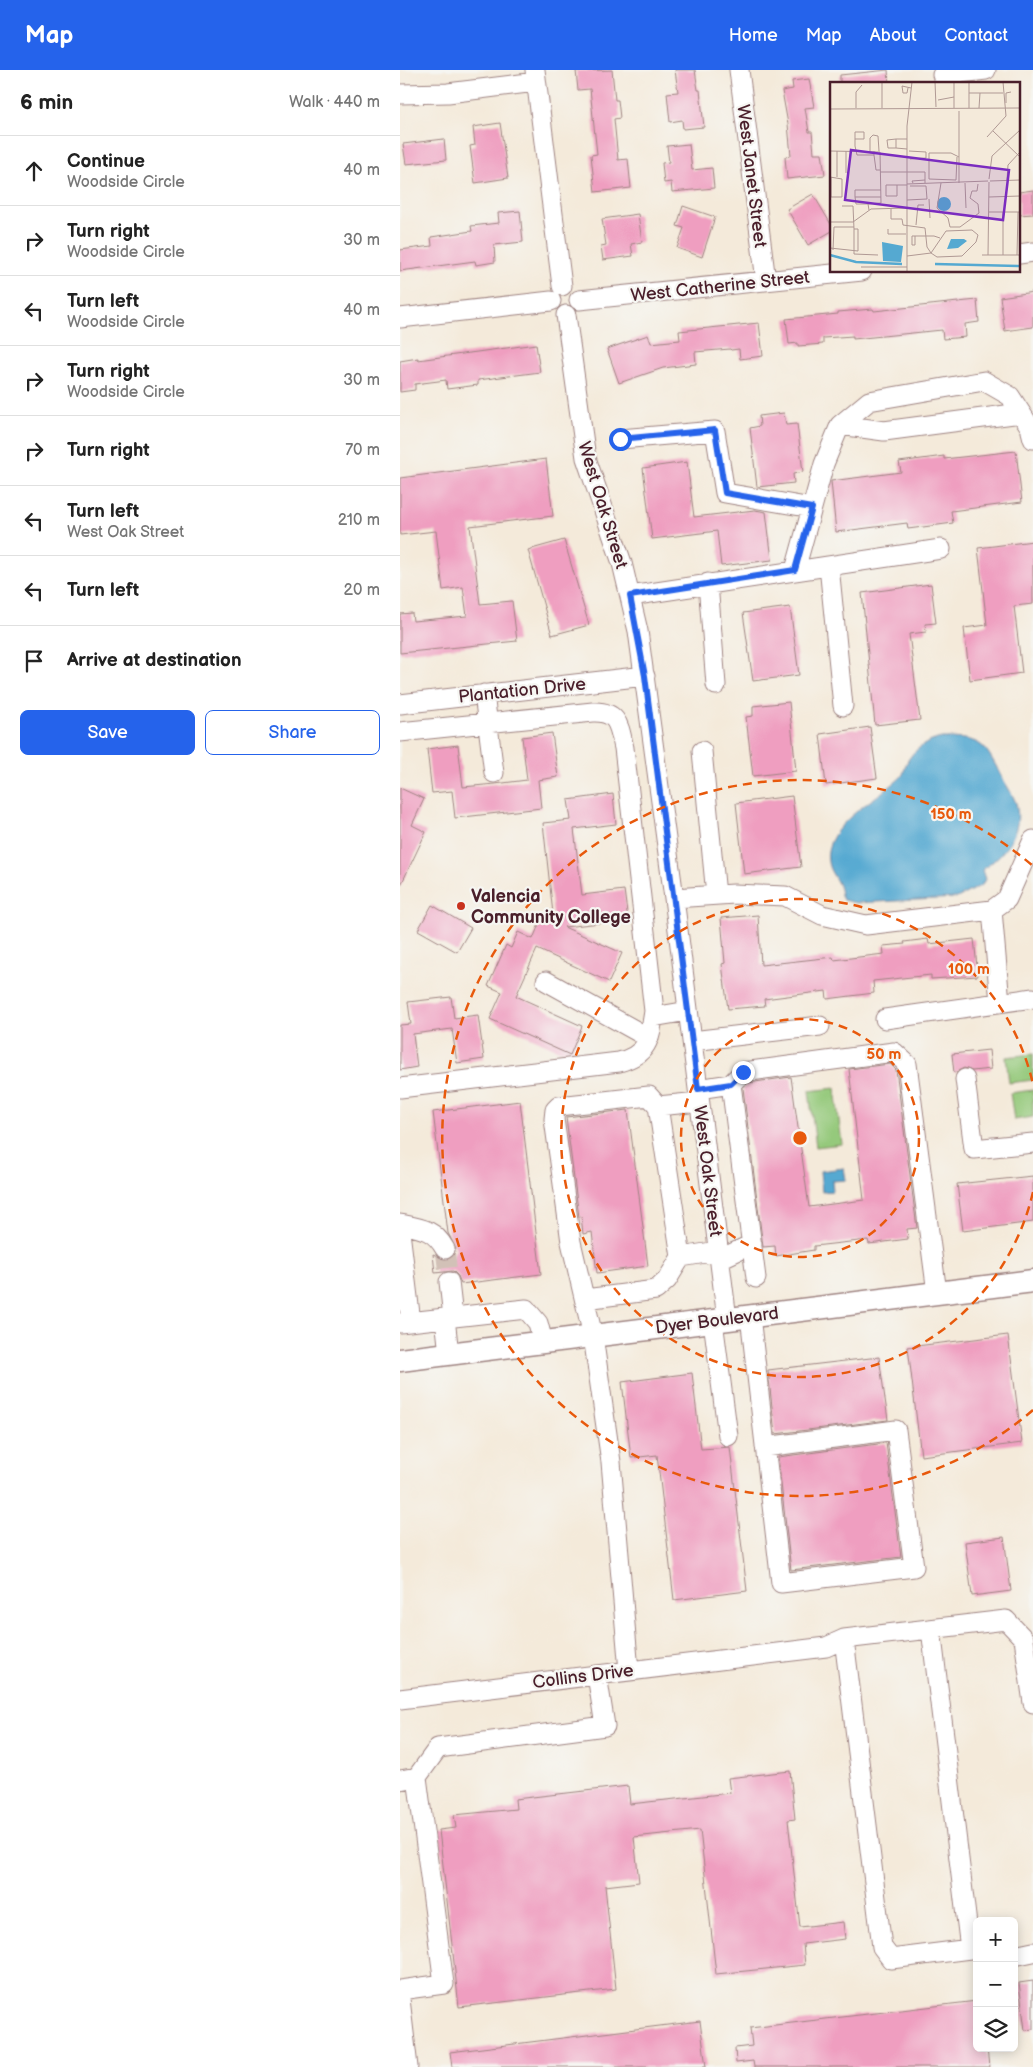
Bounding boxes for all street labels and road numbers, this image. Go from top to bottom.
street label: West Janet Street [732,103,771,249]
street label: West Catherine Street [629,267,811,306]
street label: West Oak Street [573,439,632,572]
street label: Plantation Drive [457,673,587,708]
street label: West Oak Street [689,1104,726,1238]
street label: Dyer Boulevard [654,1303,780,1338]
street label: Collins Drive [531,1660,635,1693]

